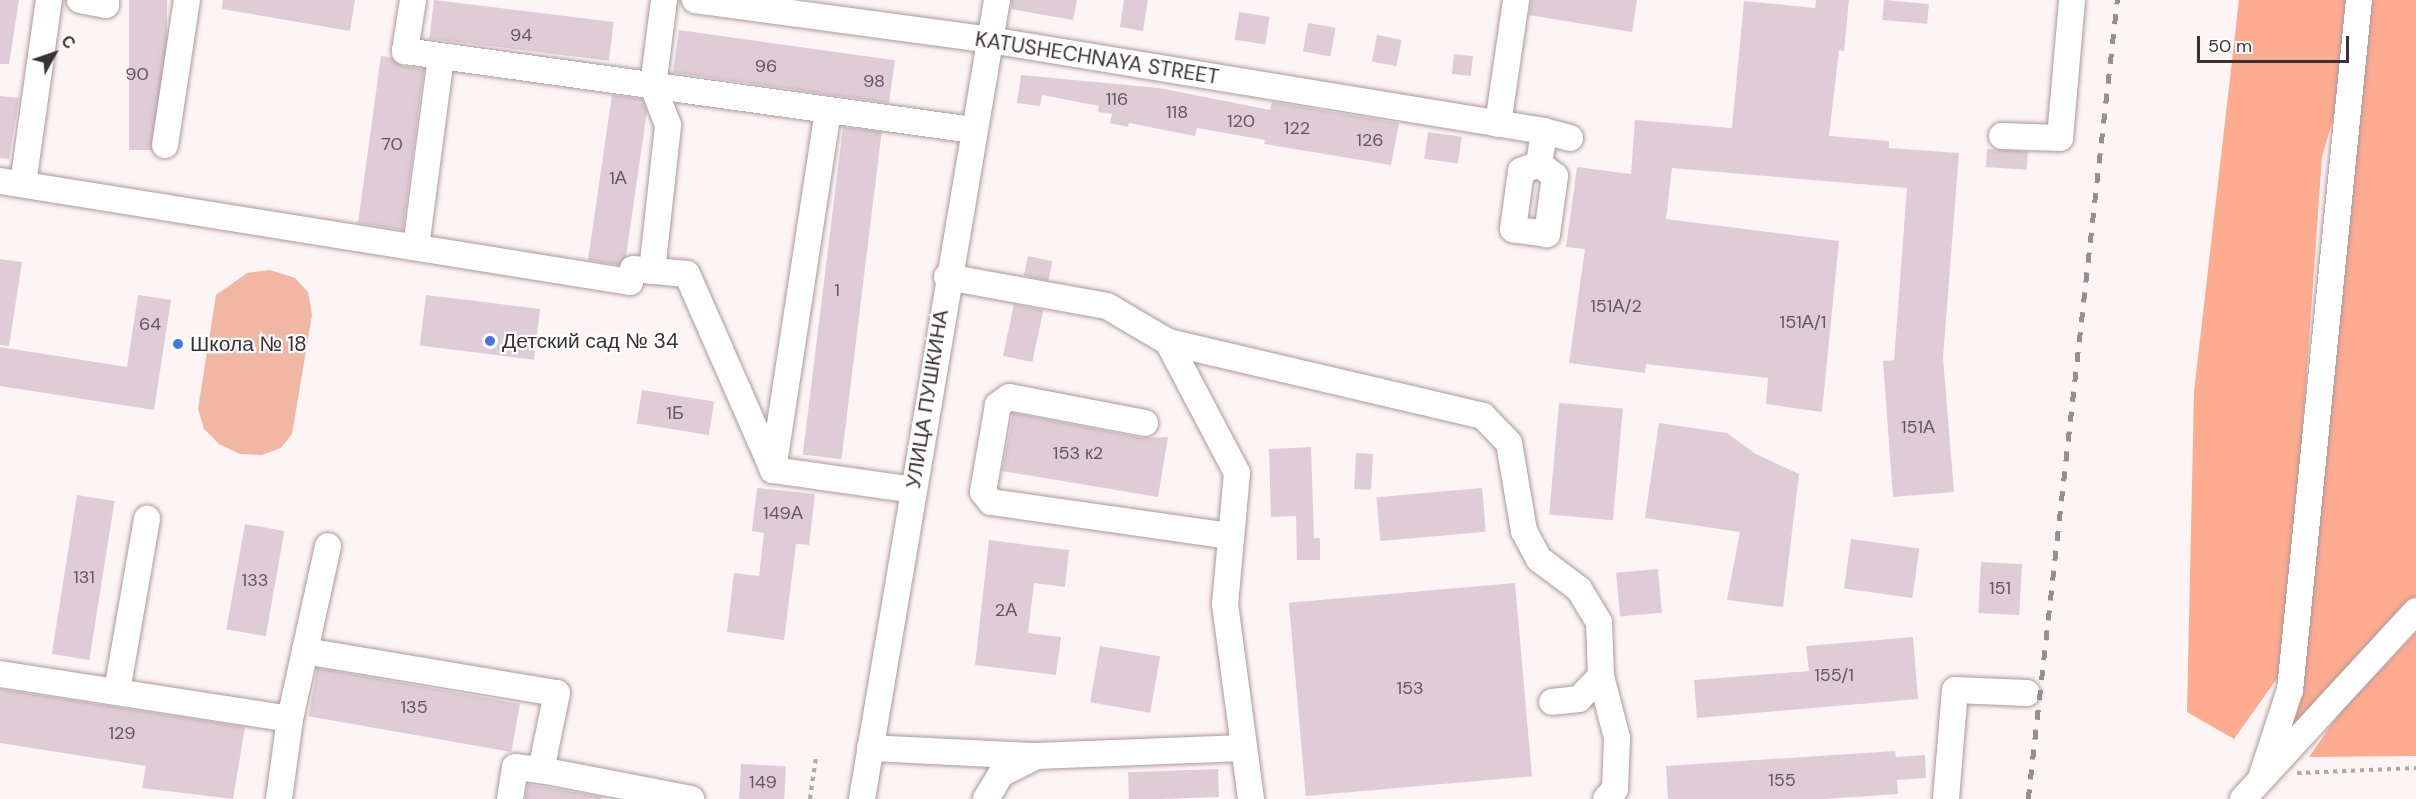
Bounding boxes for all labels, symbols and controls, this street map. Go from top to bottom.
north arrow [24,24,84,84]
house number: 94 [510,24,532,46]
scale bar [2200,24,2352,62]
street label: KATUSHECHNAYA STREET [973,26,1221,90]
text: С [56,31,80,53]
text: 50 m [2208,34,2252,58]
house number: 96 [755,55,777,77]
house number: 90 [125,63,149,85]
house number: 98 [863,70,885,92]
house number: 116 [1106,88,1128,110]
house number: 118 [1166,101,1188,123]
house number: 120 [1227,110,1255,132]
house number: 122 [1284,117,1310,139]
house number: 126 [1356,129,1384,151]
house number: 70 [381,133,403,155]
house number: 1А [609,167,627,189]
house number: 1 [834,279,840,301]
house number: 151А/2 [1590,295,1642,317]
street label: УЛИЦА ПУШКИНА [900,308,954,490]
house number: 151А/1 [1780,311,1826,333]
house number: 64 [139,313,161,335]
place label: Детский сад № 34 [502,328,679,354]
place label: Школа № 18 [190,331,307,357]
marker: Детский сад № 34 [483,334,497,348]
marker: Школа № 18 [171,337,185,351]
house number: 1Б [666,402,684,424]
house number: 151А [1901,416,1935,438]
house number: 153 к2 [1053,442,1103,464]
house number: 149А [763,502,803,524]
house number: 131 [73,566,95,588]
house number: 133 [242,569,268,591]
house number: 151 [1989,577,2011,599]
house number: 2А [995,599,1017,621]
house number: 155/1 [1814,664,1854,686]
house number: 153 [1396,677,1424,699]
house number: 135 [400,696,428,718]
house number: 129 [108,722,136,744]
house number: 155 [1768,769,1796,791]
house number: 149 [749,771,777,793]

